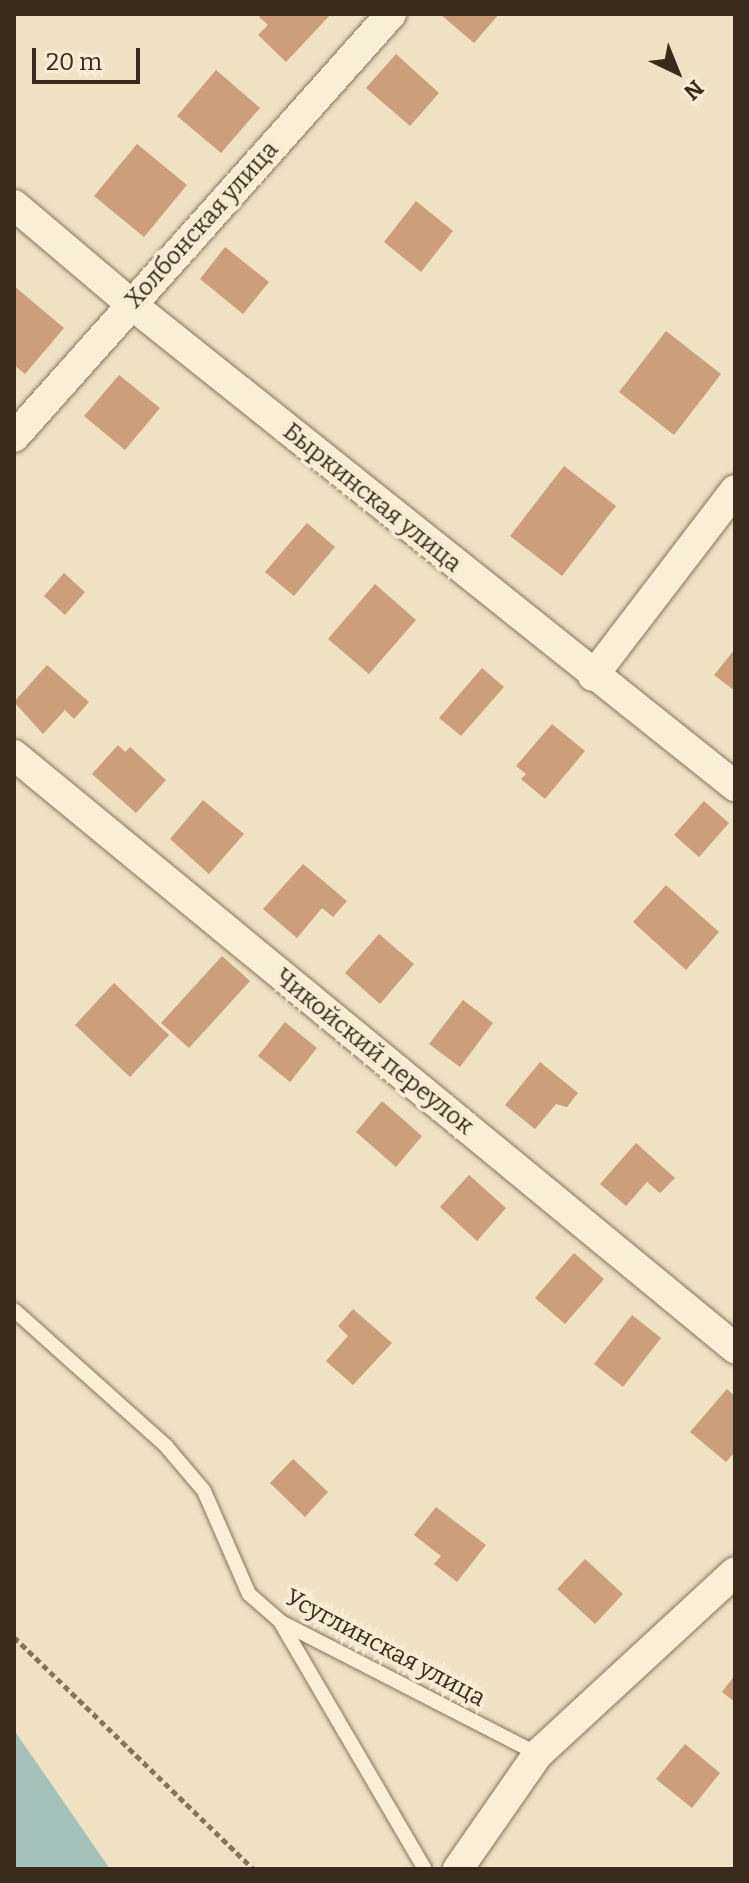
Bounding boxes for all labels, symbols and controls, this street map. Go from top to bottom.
scale bar [36,32,144,82]
north arrow [637,32,717,112]
text: 20 m [46,48,102,76]
text: N [678,74,709,106]
street label: Холбонская улица [120,136,284,314]
street label: Быркинская улица [277,417,467,579]
street label: Чикойский переулок [269,963,479,1141]
street label: Усуглинская улица [280,1583,490,1713]

